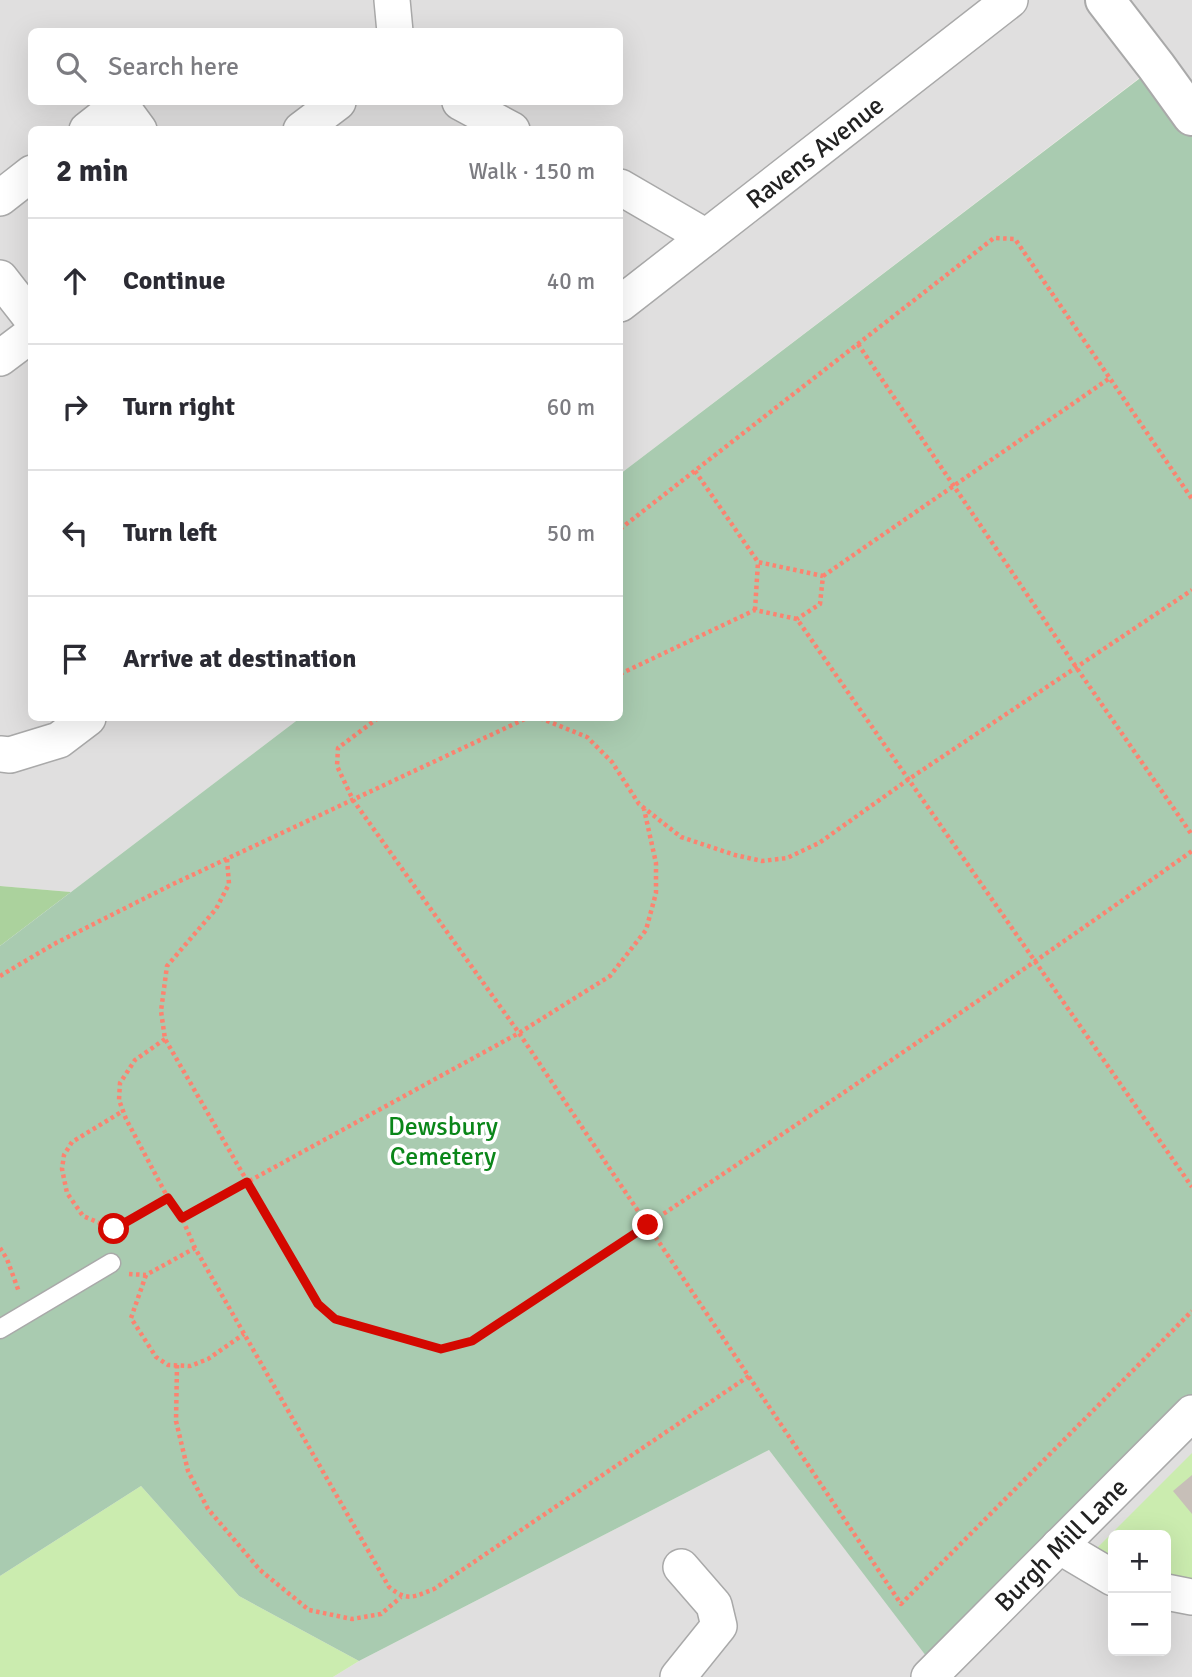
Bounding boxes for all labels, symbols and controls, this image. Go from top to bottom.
search box [28,28,623,105]
icon: search [52,48,90,86]
text: Search here [108,51,239,83]
street label: Ravens Avenue [740,89,890,216]
text: 2 min [56,153,128,190]
text: Walk · 150 m [469,157,595,186]
icon: ahead [56,262,94,300]
text: Continue [123,265,225,297]
text: 40 m [547,267,595,296]
icon: right [56,388,94,426]
text: Turn right [123,391,235,423]
text: 60 m [547,393,595,422]
icon: left [56,514,94,552]
text: Turn left [123,517,217,549]
text: 50 m [547,519,595,548]
icon: arrive [56,640,94,678]
text: Arrive at destination [123,643,356,675]
park label: Dewsbury Cemetery [388,1111,498,1173]
route end [632,1209,663,1240]
route start [98,1213,129,1244]
street label: Burgh Mill Lane [988,1472,1135,1619]
map controls [1108,1530,1171,1656]
button: + [1108,1530,1171,1593]
button: − [1108,1593,1171,1656]

